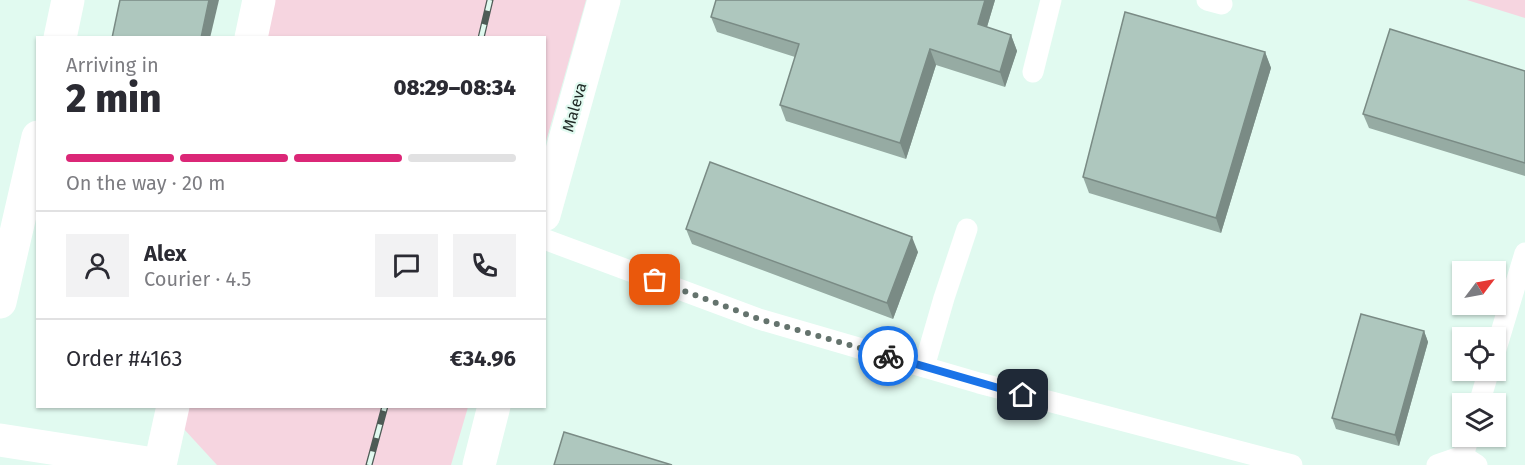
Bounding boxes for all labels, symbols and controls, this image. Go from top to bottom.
text: Arriving in [66,53,159,77]
text: 08:29–08:34 [393,74,516,101]
text: 2 min [66,76,162,122]
street label: Maleva [558,80,591,134]
text: On the way · 20 m [66,171,225,195]
button: person [66,234,129,297]
button: chat [375,234,438,297]
button: phone [453,234,516,297]
text: Alex [144,240,187,267]
pin [629,254,680,305]
north arrow [1452,261,1506,315]
map controls [1452,261,1506,447]
icon: bag [638,263,671,296]
text: Courier · 4.5 [144,267,251,291]
courier [858,326,918,386]
button: locate [1452,327,1506,381]
icon: bike [872,340,905,373]
text: Order #4163 [66,345,182,372]
text: €34.96 [450,345,516,372]
pin [997,369,1048,420]
icon: home [1006,378,1039,411]
button: layers [1452,393,1506,447]

